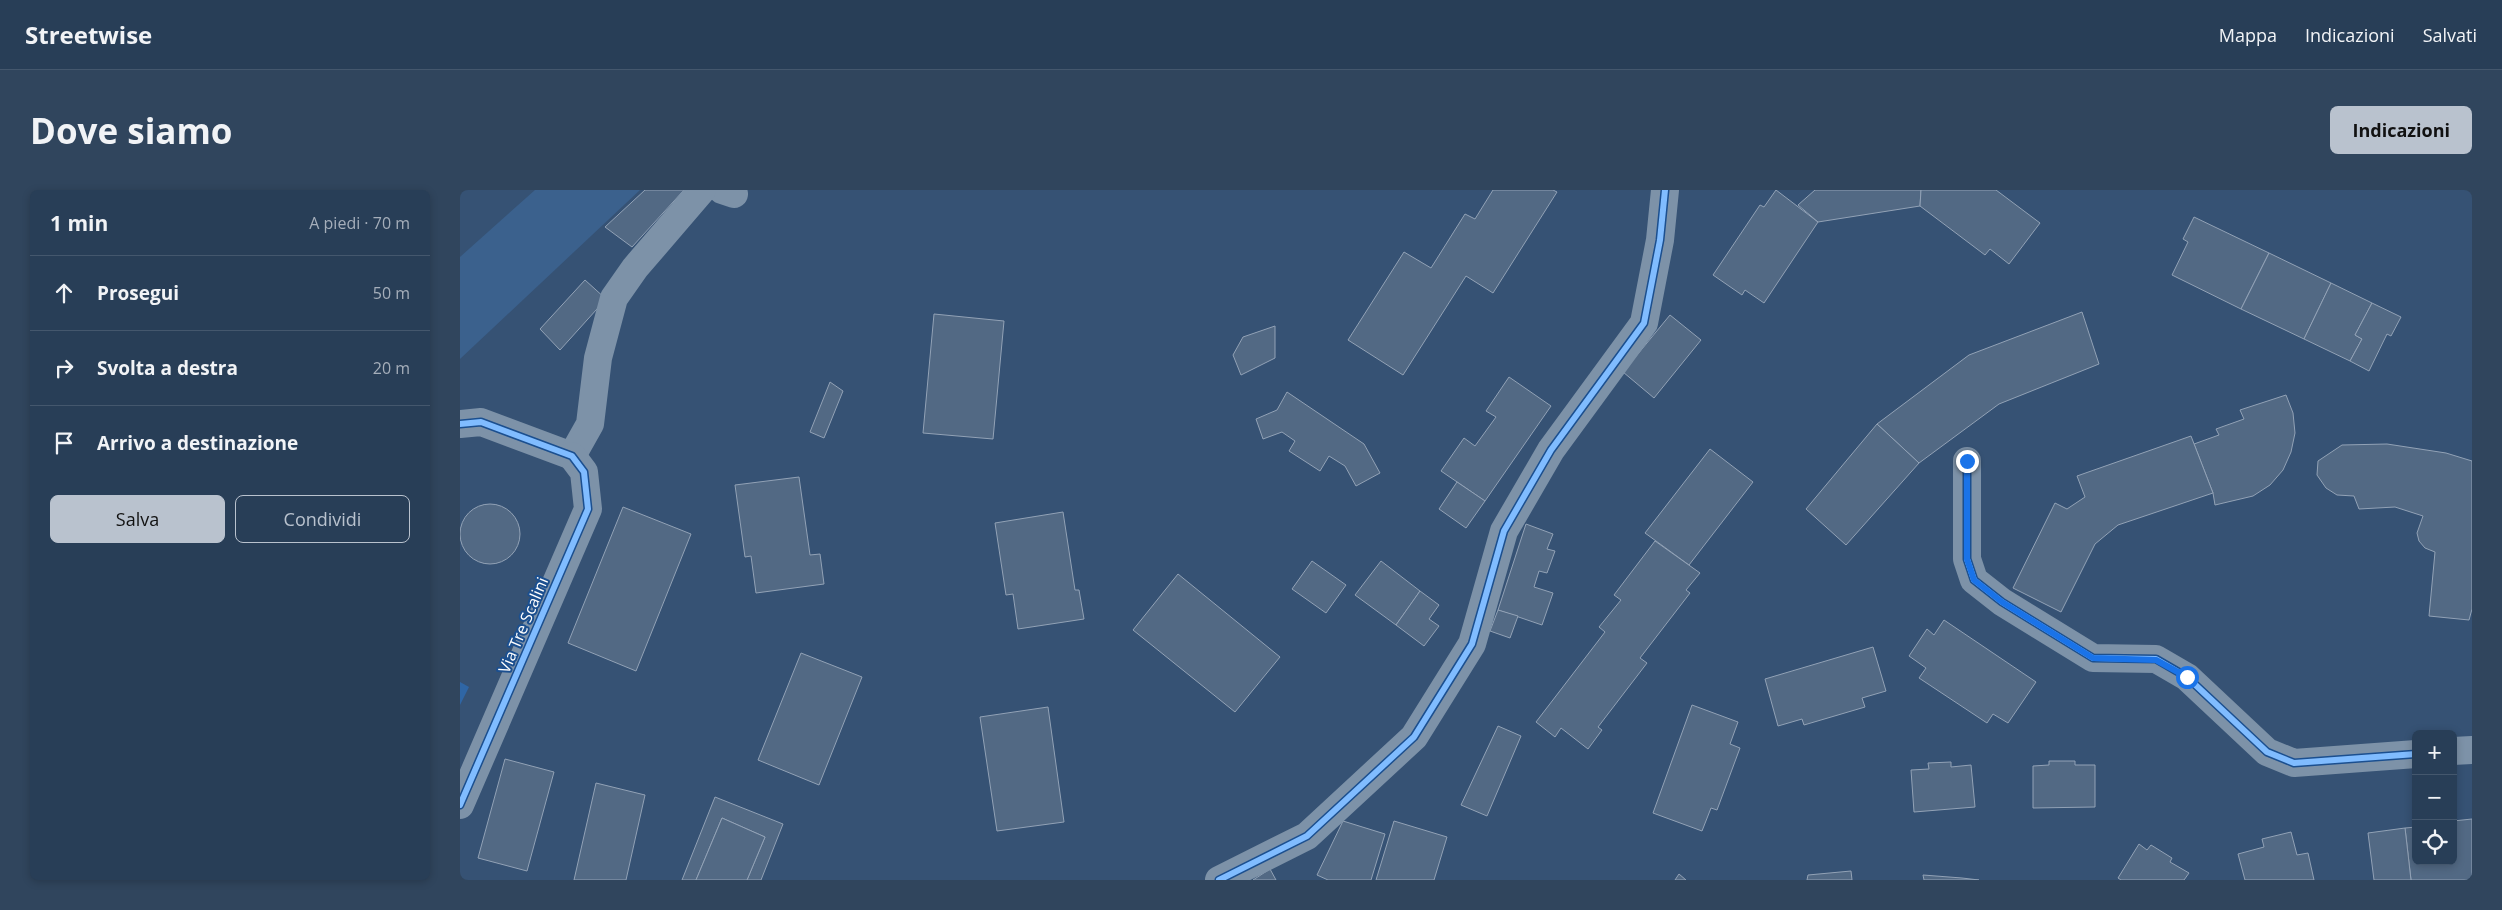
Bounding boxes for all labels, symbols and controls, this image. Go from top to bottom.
text: Streetwise [25,18,152,51]
text: Mappa [2219,23,2277,47]
text: Indicazioni [2305,23,2395,47]
text: Salvati [2423,23,2477,47]
button: Indicazioni [2330,106,2472,154]
text: Dove siamo [30,107,233,154]
text: 1 min [50,209,108,237]
text: A piedi · 70 m [309,212,410,234]
icon: ahead [50,279,78,307]
text: Prosegui [97,280,179,306]
text: 50 m [373,282,410,304]
icon: right [50,354,78,382]
text: Svolta a destra [97,355,238,381]
text: 20 m [373,357,410,379]
icon: arrive [50,429,78,457]
text: Arrivo a destinazione [97,430,298,456]
route end [1956,450,1979,473]
button: Salva [50,495,225,543]
button: Condividi [235,495,410,543]
street label: Via Tre Scalini [493,574,553,676]
route start [2176,666,2199,689]
map controls [2412,730,2457,865]
button: + [2412,730,2457,775]
button: − [2412,775,2457,820]
button: locate [2412,820,2457,865]

